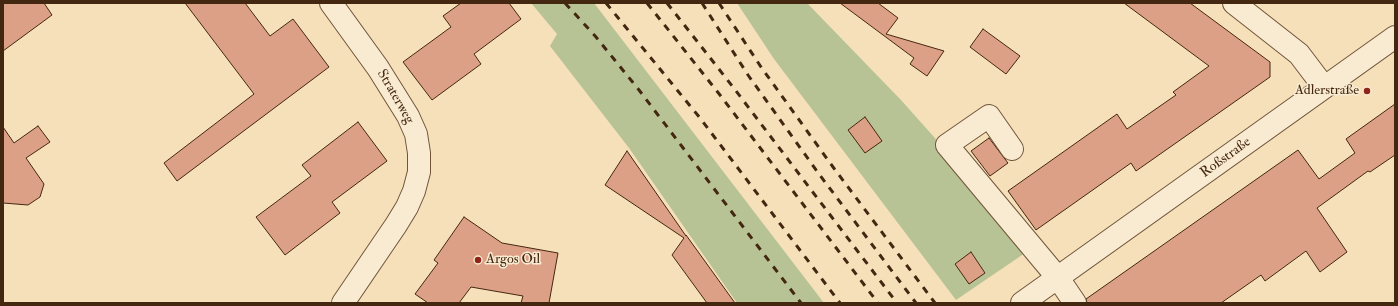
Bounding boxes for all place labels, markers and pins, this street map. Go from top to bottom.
place label: Adlerstraße [1295,83,1359,99]
marker: Adlerstraße [1362,86,1372,96]
place label: Argos Oil [486,252,540,268]
marker: Argos Oil [473,255,483,265]

